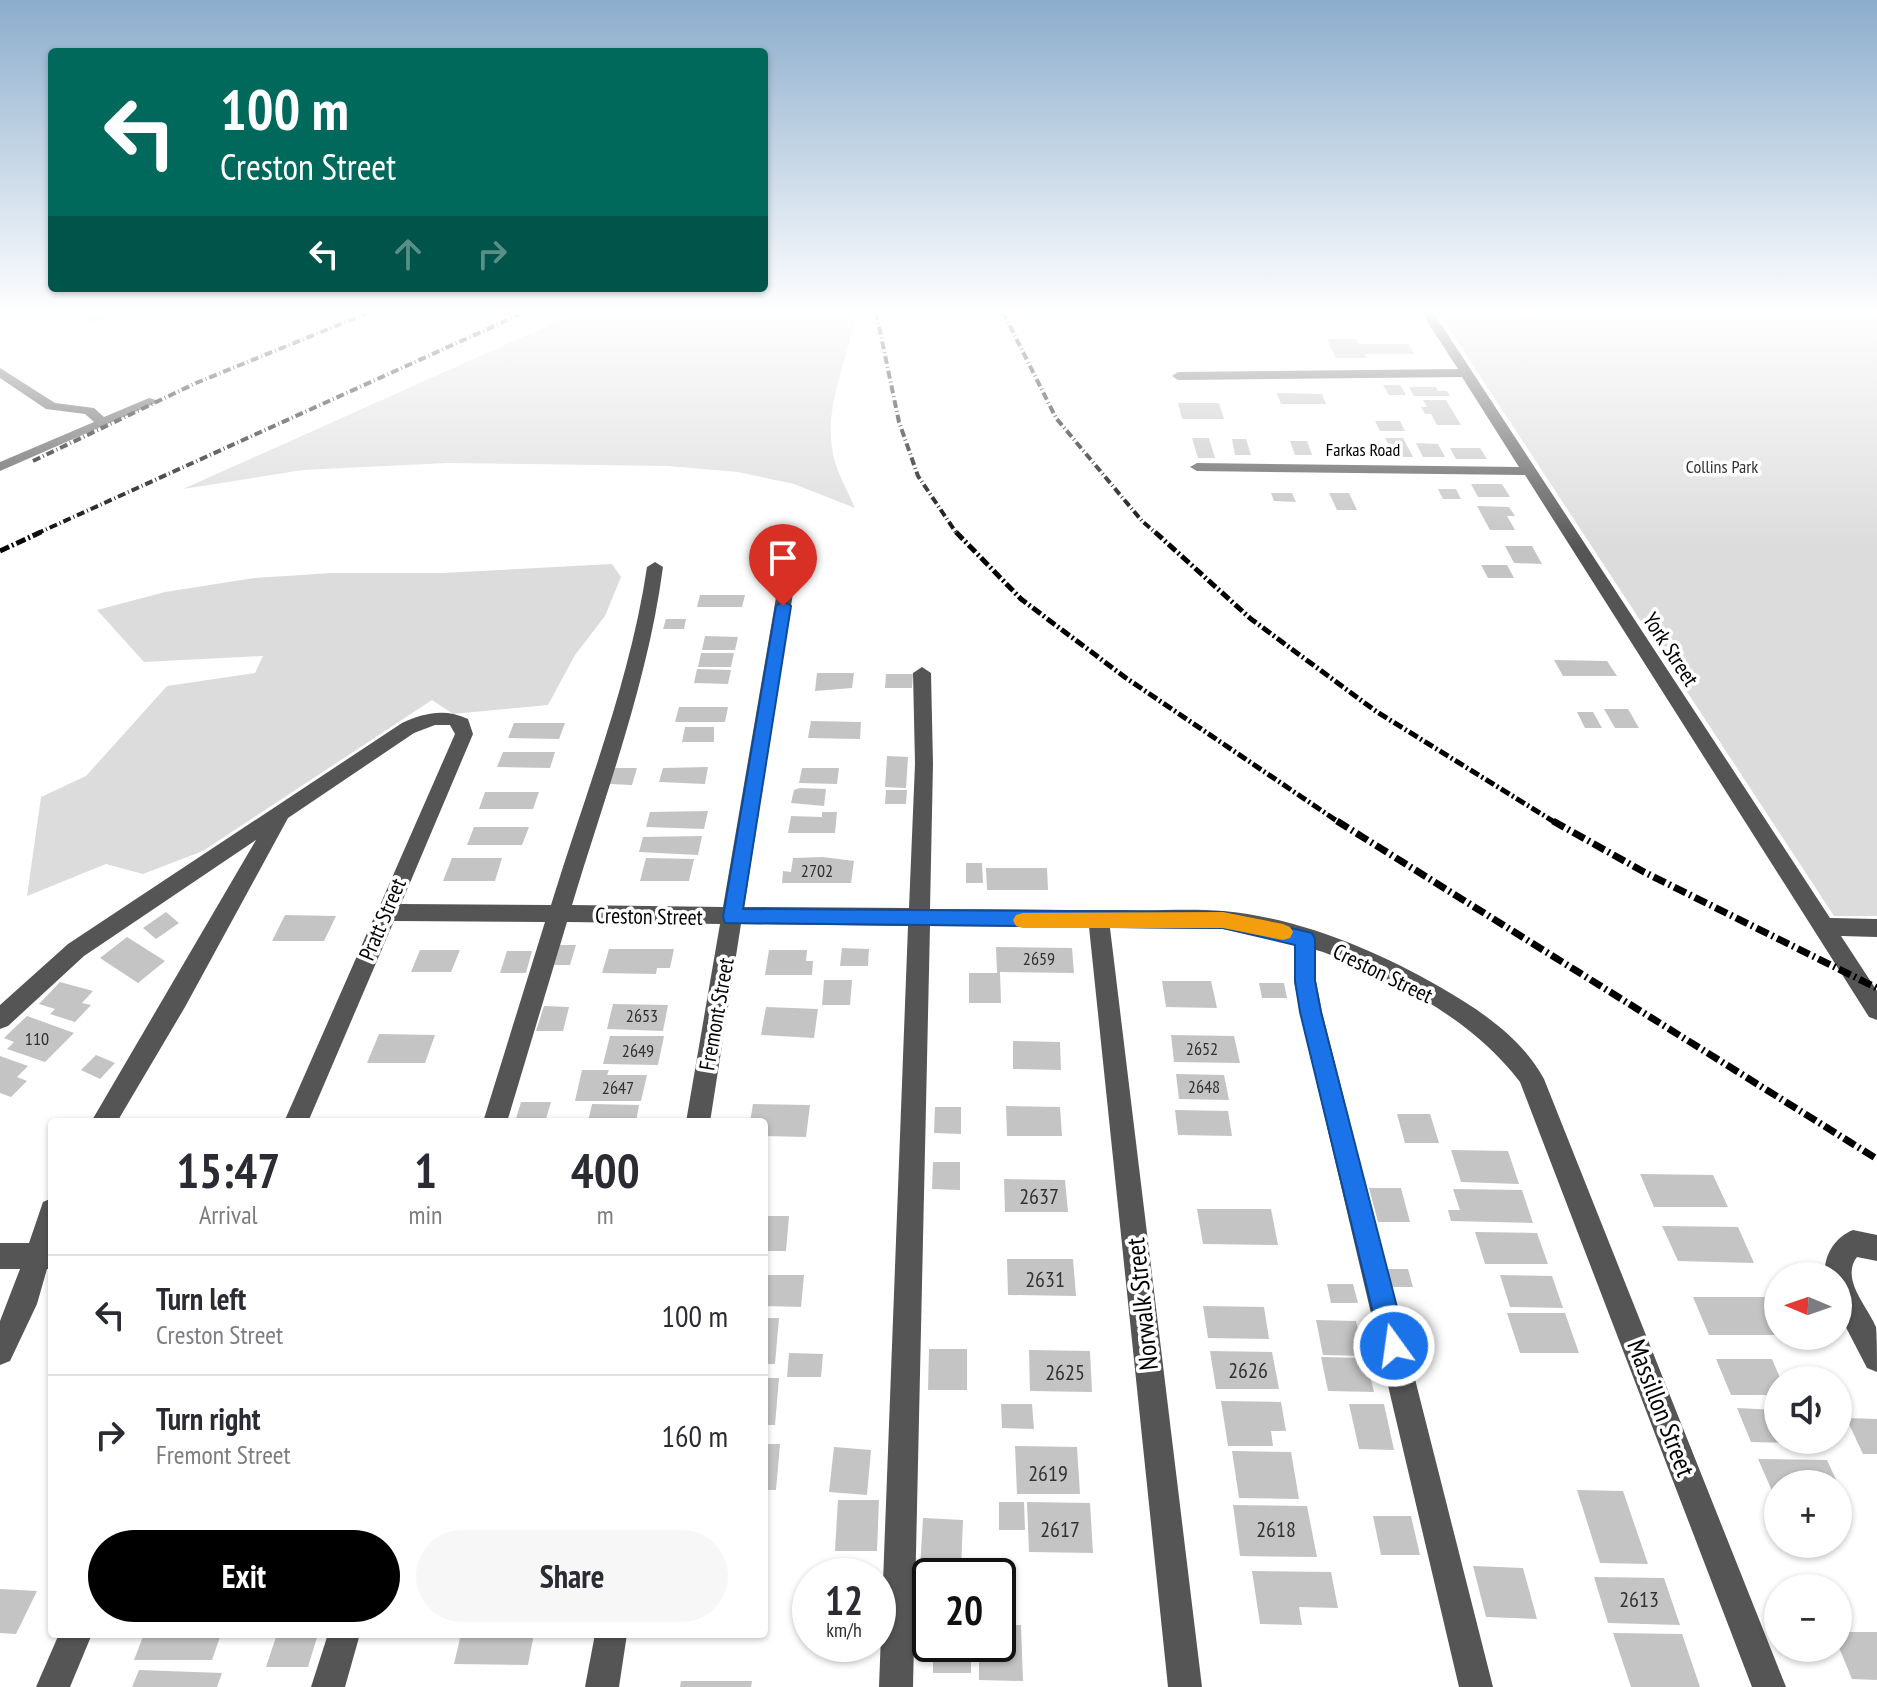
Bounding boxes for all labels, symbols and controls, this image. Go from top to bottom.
text: 100 m [220,73,349,145]
icon: left [88,80,192,184]
text: Creston Street [220,143,396,190]
icon: left [302,232,346,276]
icon: ahead [386,232,430,276]
icon: right [470,232,514,276]
street label: Farkas Road [1326,438,1400,461]
park label: Collins Park [1686,455,1758,478]
pin [749,524,817,606]
icon: arrive [761,536,805,580]
street label: York Street [1637,607,1705,691]
house number: 2702 [801,859,833,882]
street label: Pratt Street [352,874,412,964]
street label: Creston Street [595,901,703,931]
street label: Creston Street [1329,937,1437,1009]
house number: 2659 [1023,947,1055,970]
street label: Fremont Street [692,955,740,1073]
house number: 2653 [626,1004,658,1027]
house number: 110 [25,1027,49,1050]
house number: 2652 [1186,1037,1218,1060]
house number: 2649 [622,1039,654,1062]
house number: 2648 [1188,1075,1220,1098]
house number: 2647 [602,1076,634,1099]
text: 15:47 [176,1139,280,1201]
text: 1 [414,1139,437,1201]
text: 400 [571,1139,640,1201]
house number: 2637 [1019,1182,1059,1210]
text: Arrival [199,1198,258,1231]
text: min [408,1198,442,1231]
text: m [597,1198,614,1231]
street label: Norwalk Street [1118,1236,1165,1372]
north arrow [1764,1262,1852,1350]
map controls [1764,1262,1852,1662]
house number: 2631 [1025,1265,1065,1293]
text: Turn left [156,1279,246,1318]
icon: left [88,1293,132,1337]
text: 100 m [662,1296,728,1335]
position arrow [1352,1304,1436,1388]
text: Creston Street [156,1318,283,1351]
street label: Massillon Street [1620,1335,1703,1481]
house number: 2626 [1228,1356,1268,1384]
house number: 2625 [1045,1358,1085,1386]
button: sound [1764,1366,1852,1454]
text: Turn right [156,1399,260,1438]
icon: right [88,1413,132,1457]
text: 160 m [662,1416,728,1455]
text: Fremont Street [156,1438,291,1471]
house number: 2619 [1028,1459,1068,1487]
button: + [1764,1470,1852,1558]
house number: 2617 [1040,1515,1080,1543]
house number: 2618 [1256,1515,1296,1543]
button: Exit [88,1530,400,1622]
button: Share [416,1530,728,1622]
speed limit sign: 20 [912,1558,1016,1662]
text: 12 [825,1574,863,1626]
button: − [1764,1574,1852,1662]
house number: 2613 [1619,1585,1659,1613]
text: km/h [826,1617,862,1643]

